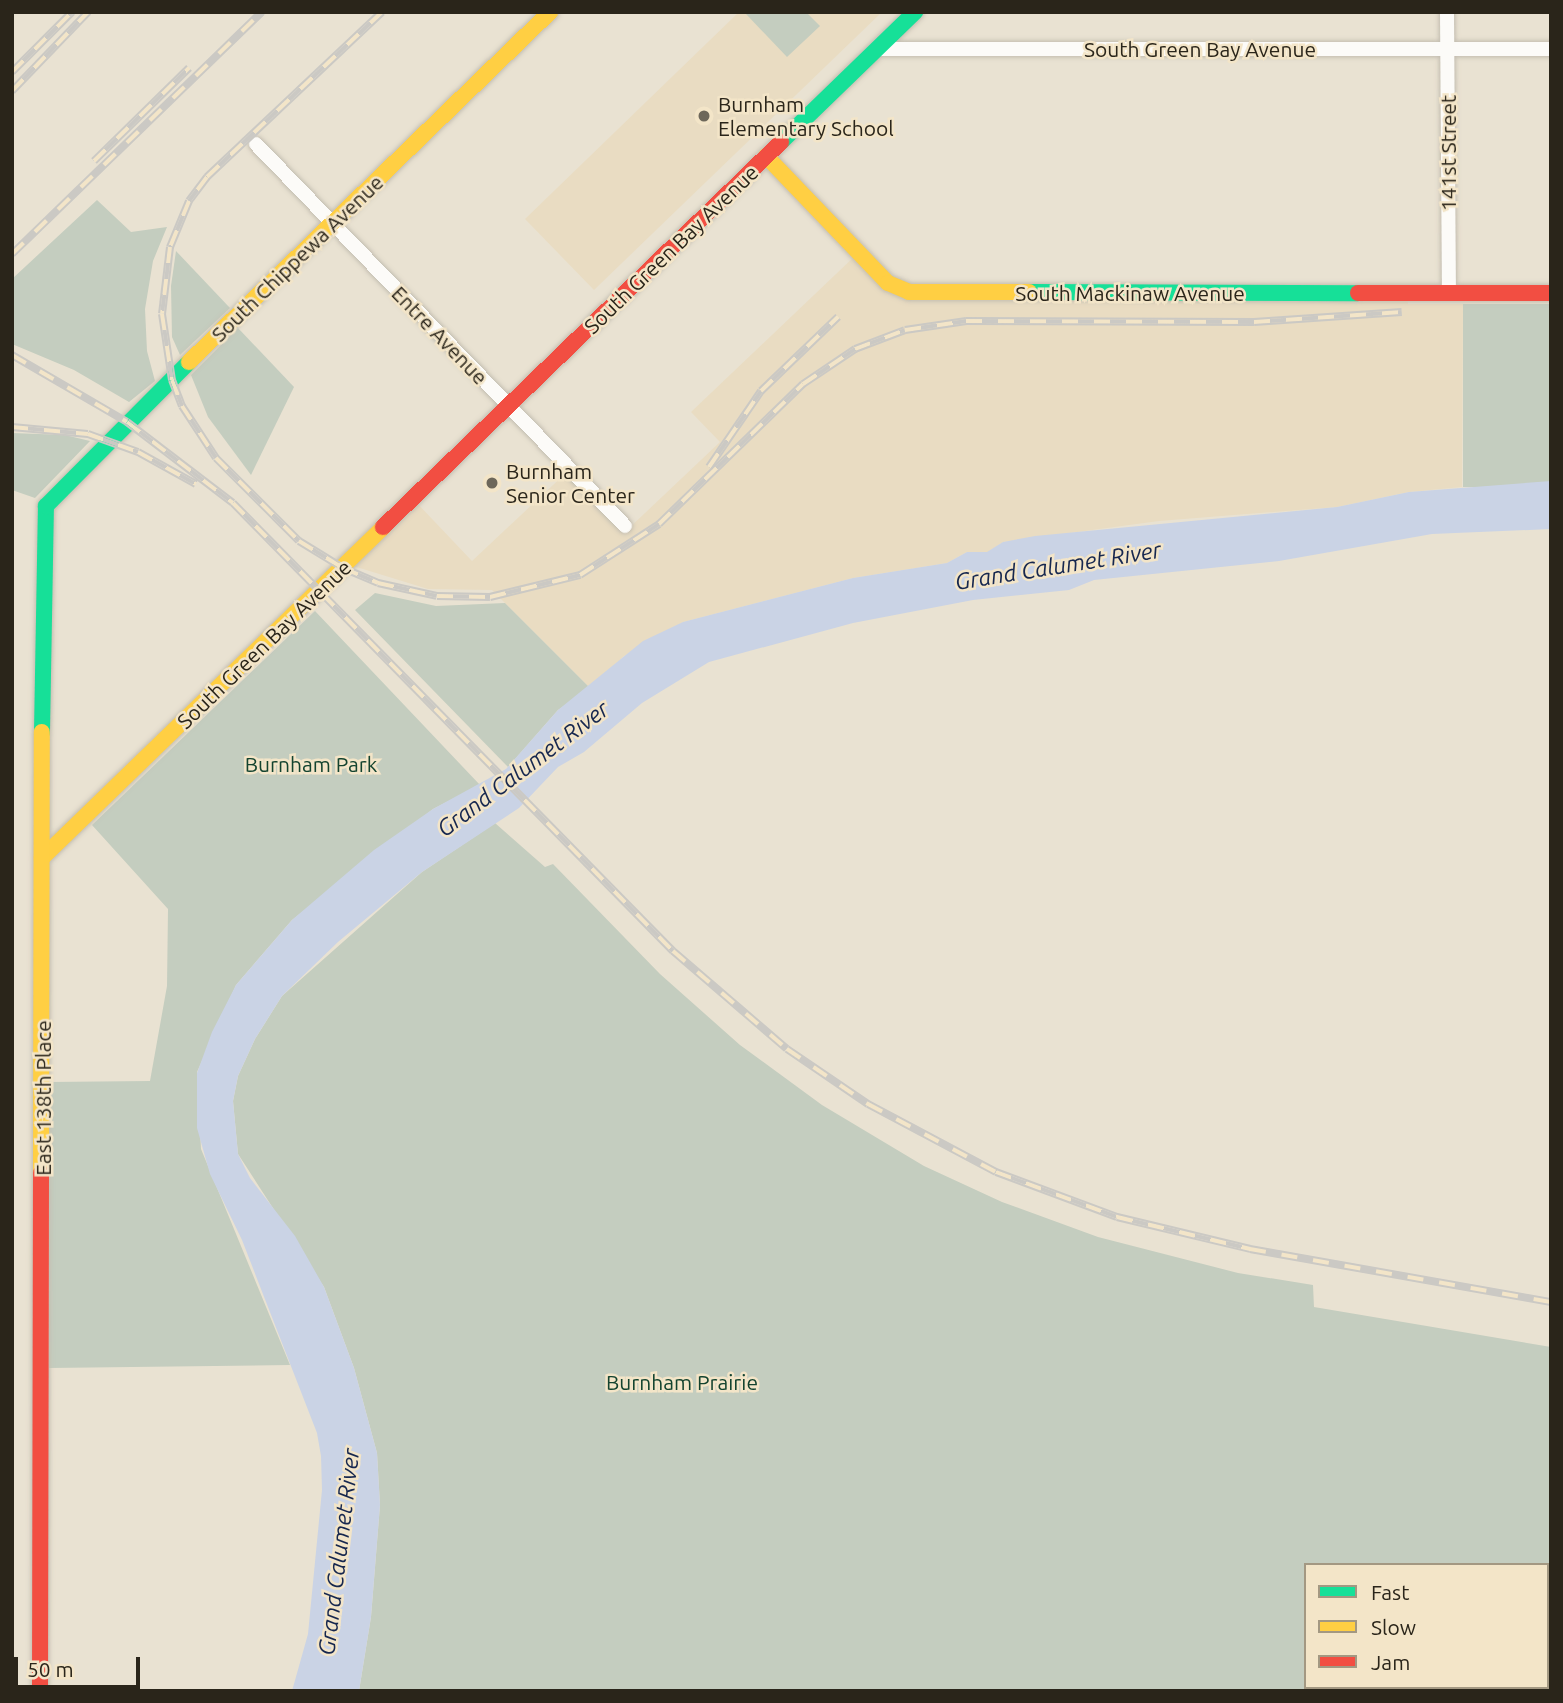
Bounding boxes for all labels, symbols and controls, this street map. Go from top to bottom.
street label: South Green Bay Avenue [1084,36,1316,62]
place label: Burnham Elementary School [718,91,894,141]
street label: 141st Street [1435,95,1461,211]
marker: Burnham Elementary School [696,108,712,124]
street label: South Green Bay Avenue [579,159,763,339]
street label: South Chippewa Avenue [206,169,388,347]
street label: South Mackinaw Avenue [1015,280,1245,306]
street label: Entre Avenue [387,281,493,389]
place label: Burnham Senior Center [506,458,635,508]
marker: Burnham Senior Center [484,475,500,491]
water label: Grand Calumet River [953,536,1163,596]
street label: South Green Bay Avenue [172,554,356,734]
water label: Grand Calumet River [432,695,614,843]
park label: Burnham Park [245,751,377,777]
street label: East 138th Place [30,1020,56,1176]
park label: Burnham Prairie [606,1369,758,1395]
water label: Grand Calumet River [313,1447,365,1657]
legend [1304,1563,1549,1689]
text: Fast [1371,1580,1409,1604]
text: Slow [1371,1615,1416,1639]
scale bar [18,1644,144,1688]
text: Jam [1371,1650,1410,1674]
text: 50 m [27,1657,74,1681]

